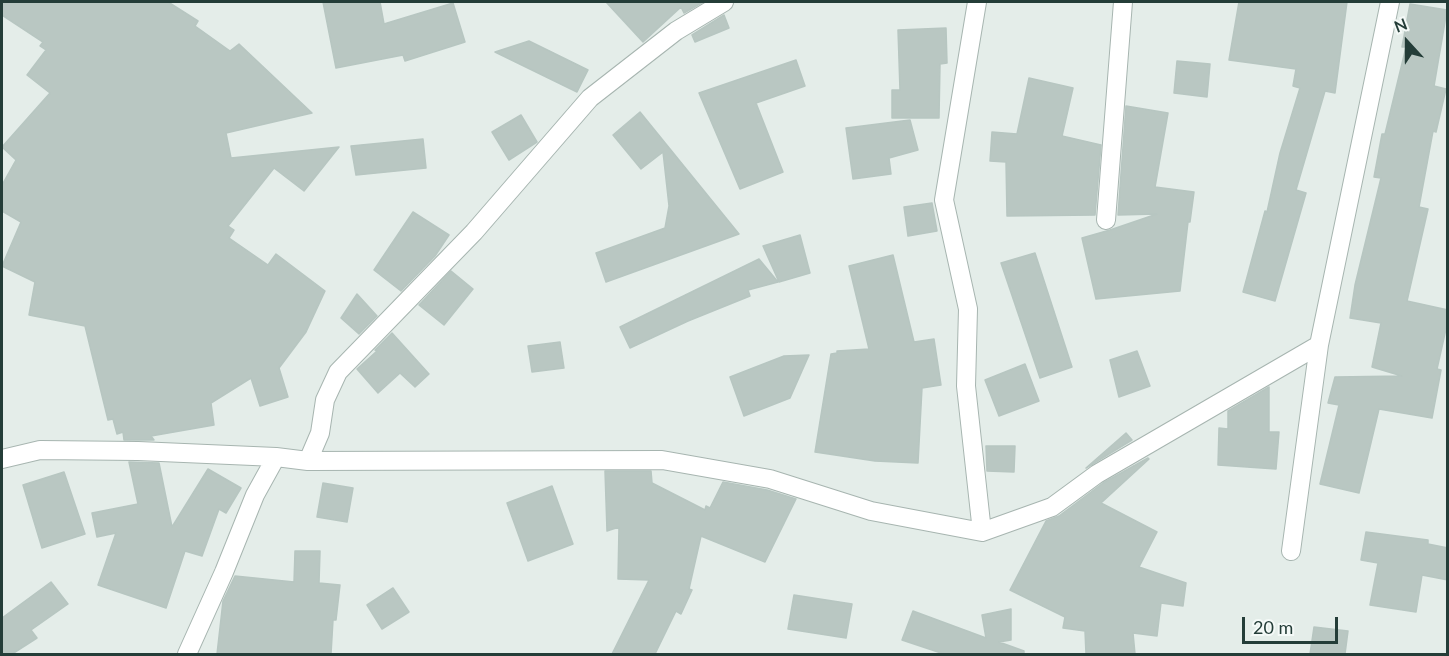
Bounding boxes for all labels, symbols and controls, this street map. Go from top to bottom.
north arrow [1377,12,1437,72]
text: N [1391,14,1410,36]
scale bar [1245,605,1341,643]
text: 20 m [1253,616,1293,638]

